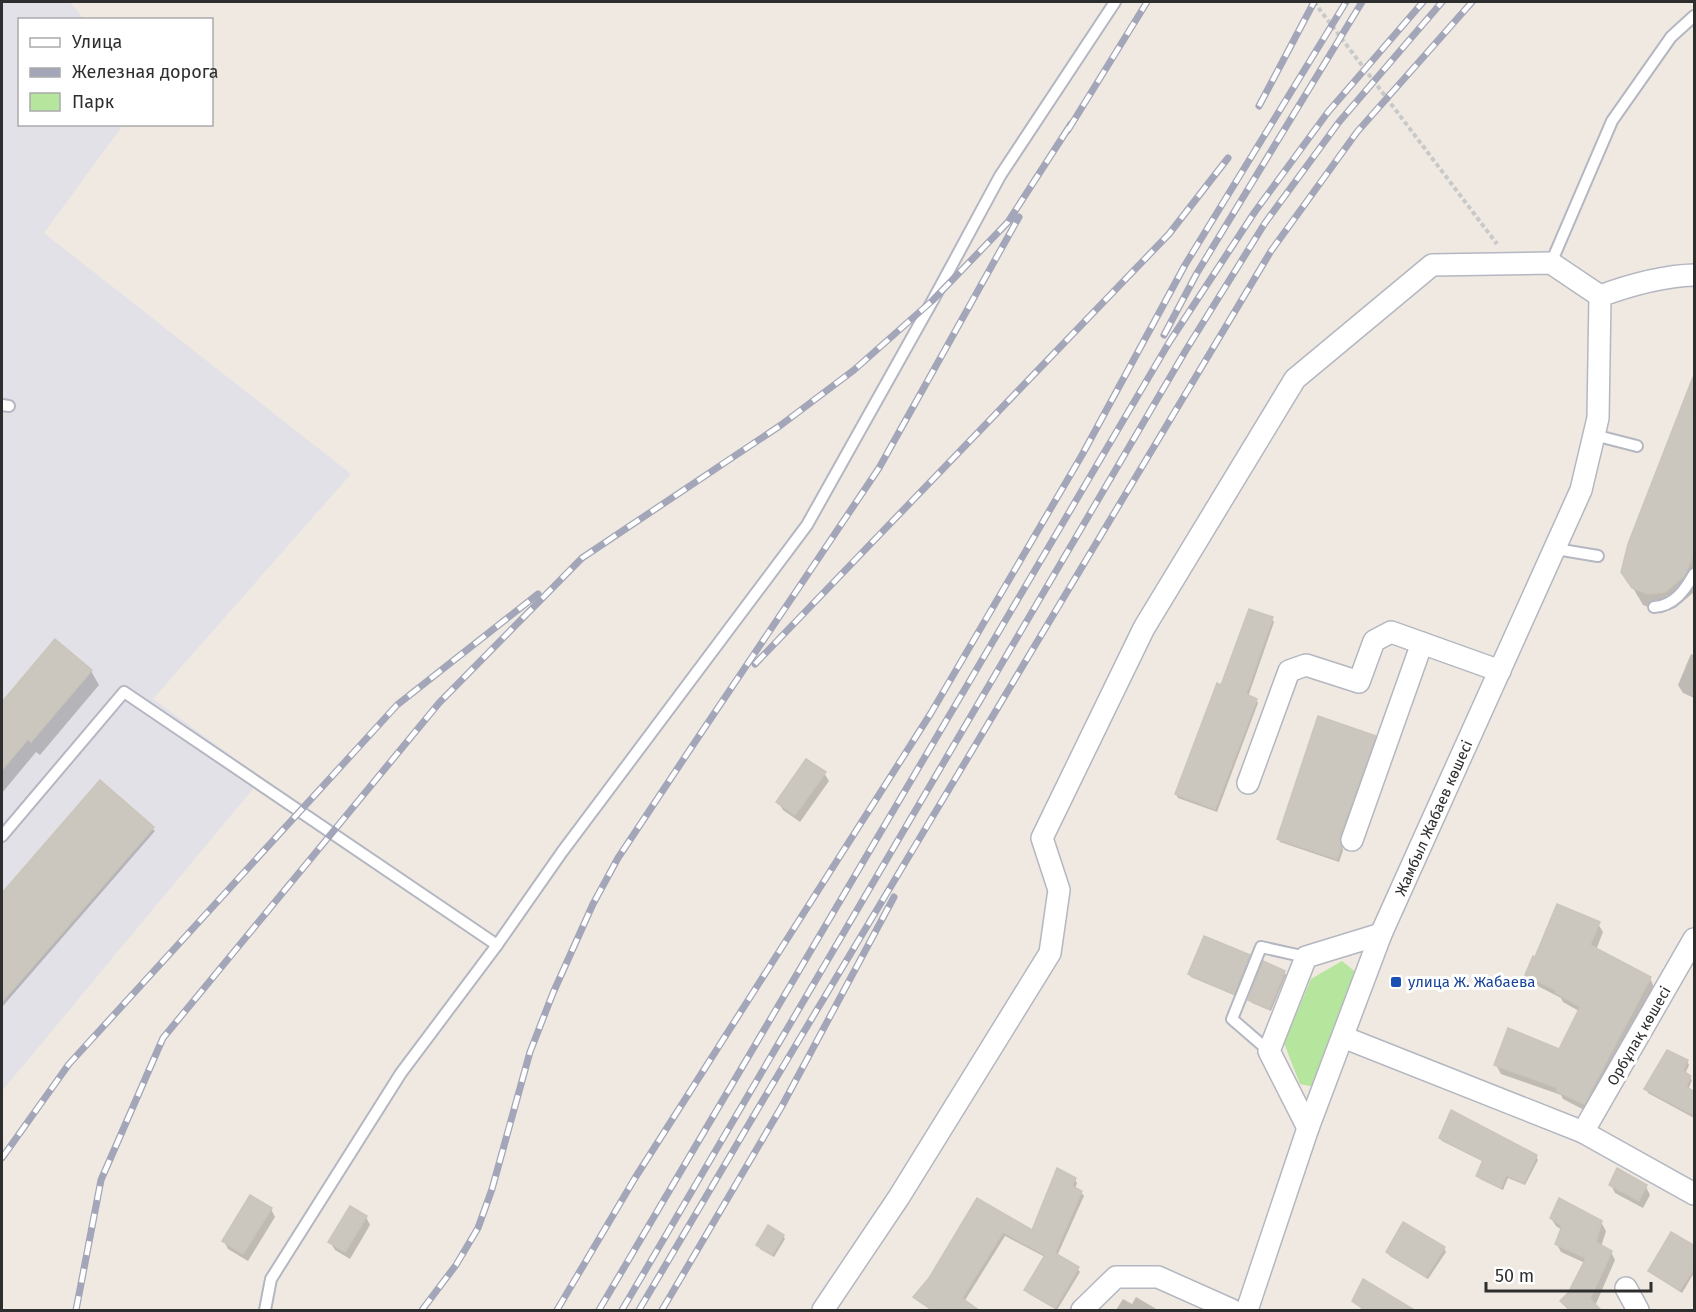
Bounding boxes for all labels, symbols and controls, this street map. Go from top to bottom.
legend [18,18,213,126]
text: Улица [72,31,122,53]
text: Железная дорога [72,61,219,83]
text: Парк [72,91,115,113]
street label: Жамбыл Жабаев көшесі [1392,737,1476,899]
place label: улица Ж. Жабаева [1408,973,1535,991]
marker: улица Ж. Жабаева [1389,975,1403,989]
street label: Орбұлақ көшесі [1603,983,1675,1089]
scale bar [1486,1255,1651,1293]
text: 50 m [1495,1265,1534,1287]

